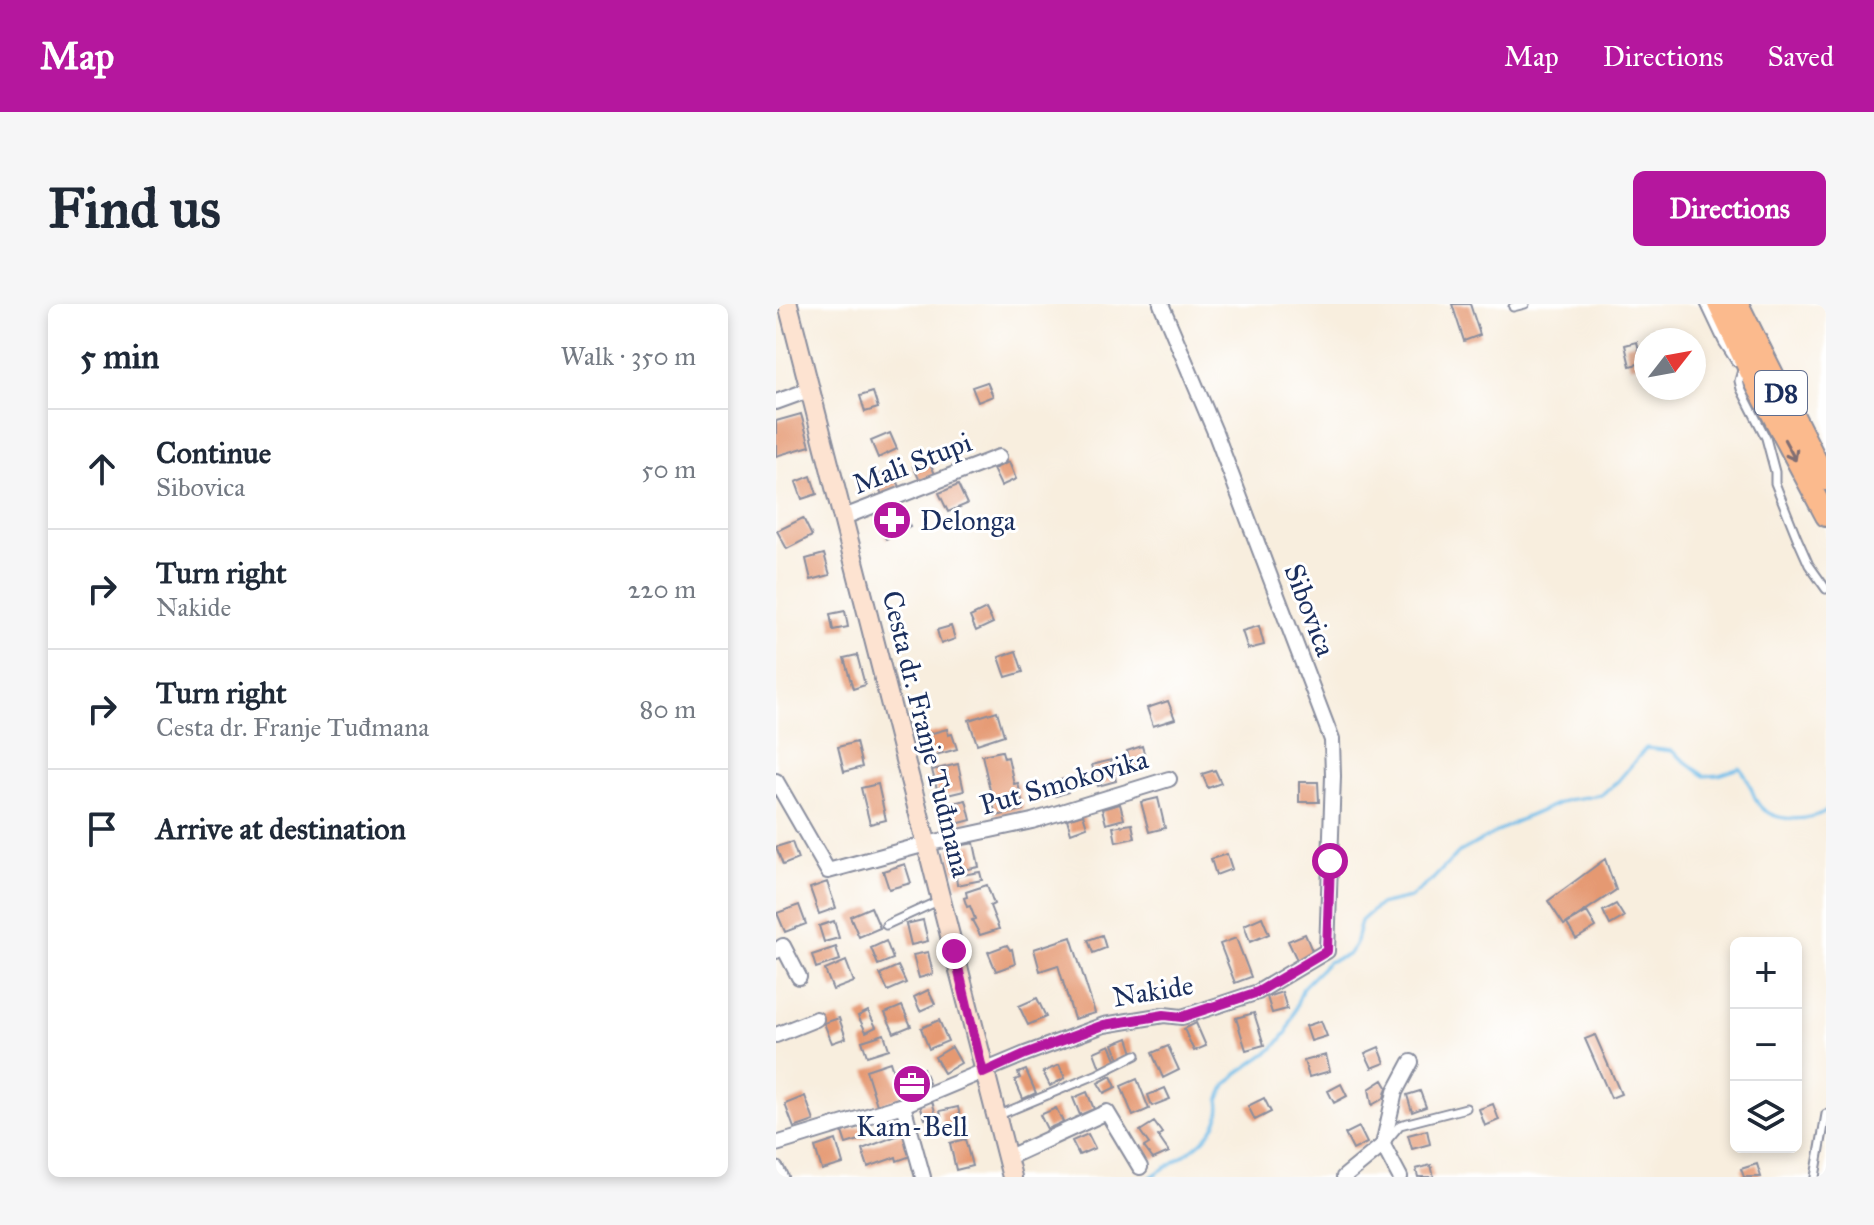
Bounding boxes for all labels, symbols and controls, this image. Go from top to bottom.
text: Map [40,33,114,79]
text: Map [1504,39,1559,74]
text: Directions [1603,39,1724,74]
text: Saved [1768,39,1834,74]
button: Directions [1633,171,1826,246]
text: Find us [48,174,221,242]
north arrow [1634,328,1706,400]
text: 5 min [80,336,159,377]
text: Walk · 350 m [561,340,696,372]
road number: D8 [1755,371,1807,415]
street label: Mali Stupi [848,424,977,502]
text: Continue [156,435,271,471]
one-way arrow [1783,438,1799,462]
icon: ahead [80,447,124,491]
text: 50 m [641,453,696,485]
text: Sibovica [156,471,245,503]
pharmacy icon: Delonga [871,499,913,541]
place label: Delonga [920,503,1016,538]
text: Turn right [156,555,287,591]
street label: Sibovica [1276,559,1344,661]
icon: right [80,567,124,611]
text: 220 m [628,573,696,605]
street label: Cesta dr. Franje Tuđmana [874,587,980,881]
text: Nakide [156,591,231,623]
text: Turn right [156,675,287,711]
icon: right [80,687,124,731]
text: 80 m [640,693,696,725]
text: Cesta dr. Franje Tuđmana [156,711,429,743]
street label: Put Smokovika [976,741,1152,823]
icon: arrive [80,807,124,851]
text: Arrive at destination [156,811,406,847]
route start [1312,843,1348,879]
route end [936,933,972,969]
map controls [1730,937,1802,1153]
button: + [1730,937,1802,1009]
street label: Nakide [1110,967,1196,1015]
button: − [1730,1009,1802,1081]
office icon: Kam-Bell [891,1063,933,1105]
button: layers [1730,1081,1802,1153]
place label: Kam-Bell [856,1109,968,1144]

